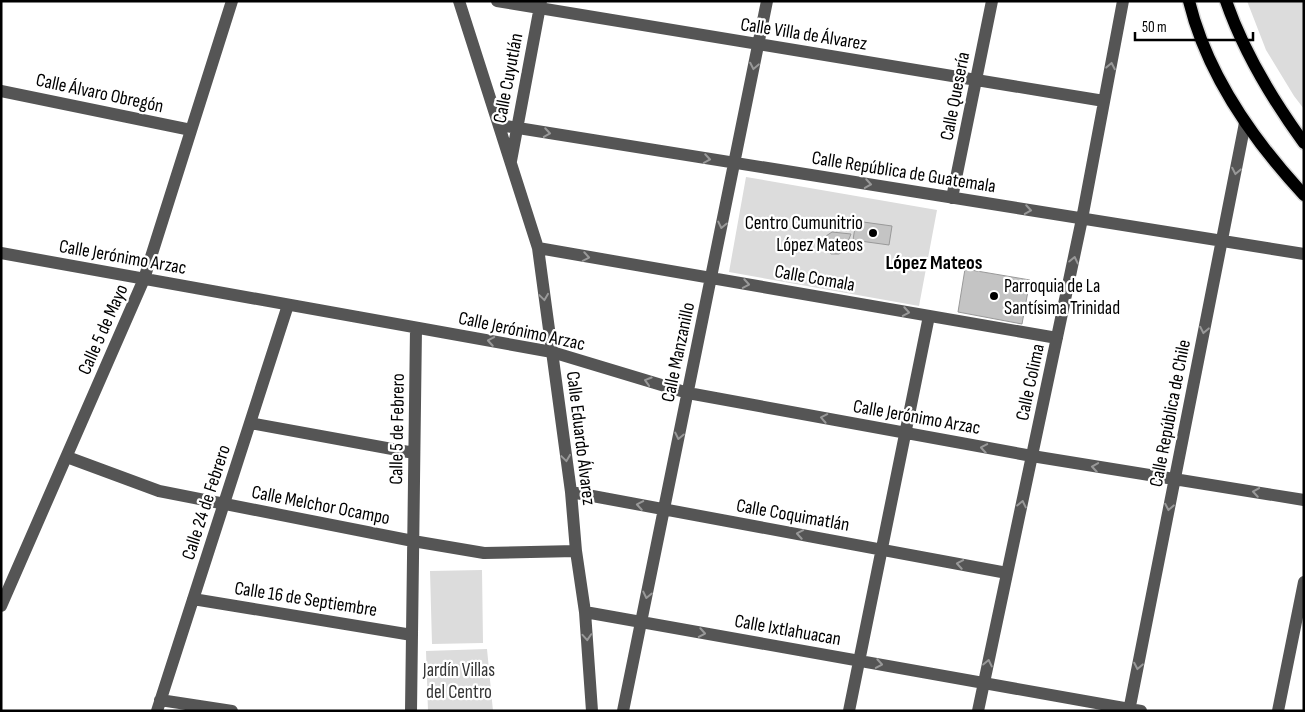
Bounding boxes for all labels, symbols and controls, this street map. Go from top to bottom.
scale bar [1135,10,1252,42]
street label: Calle Villa de Álvarez [739,13,869,56]
text: 50 m [1142,18,1167,37]
street label: Calle Cuyutlán [488,31,528,125]
street label: Calle Quesería [936,50,975,142]
one-way arrow [1105,61,1116,70]
one-way arrow [750,62,760,71]
street label: Calle Álvaro Obregón [34,69,166,118]
one-way arrow [543,127,551,138]
street label: Calle República de Guatemala [810,147,997,198]
one-way arrow [703,153,712,163]
one-way arrow [1231,166,1242,175]
one-way arrow [863,179,872,189]
one-way arrow [1025,204,1033,215]
place label: Centro Cumunitrio López Mateos [745,212,863,257]
one-way arrow [717,221,728,230]
marker: Centro Cumunitrio López Mateos [867,227,879,239]
street label: Calle Jerónimo Arzac [57,235,188,280]
one-way arrow [581,251,590,261]
district label: López Mateos [886,251,983,275]
one-way arrow [1068,255,1079,264]
street label: Calle Comala [773,260,857,297]
place label: Parroquia de La Santísima Trinidad [1004,275,1120,320]
one-way arrow [741,279,750,289]
street label: Calle 5 de Mayo [73,281,134,378]
marker: Parroquia de La Santísima Trinidad [988,290,1000,302]
one-way arrow [538,293,549,301]
street label: Calle Manzanillo [657,300,700,404]
one-way arrow [902,306,910,316]
street label: Calle Jerónimo Arzac [456,307,587,356]
one-way arrow [1200,326,1210,335]
one-way arrow [487,337,496,347]
street label: Calle República de Chile [1145,338,1196,489]
street label: Calle Colima [1011,342,1050,423]
street label: Calle Eduardo Álvarez [561,370,600,507]
street label: Calle 5 de Febrero [385,373,410,485]
one-way arrow [645,376,653,386]
street label: Calle Jerónimo Arzac [851,395,982,440]
one-way arrow [820,414,829,424]
one-way arrow [674,432,685,441]
street label: Calle 24 de Febrero [177,442,236,563]
one-way arrow [980,443,989,453]
one-way arrow [560,454,571,462]
one-way arrow [1091,462,1099,472]
street label: Calle Melchor Ocampo [250,481,392,530]
one-way arrow [1251,488,1260,498]
street label: Calle Coquimatlán [734,494,851,537]
one-way arrow [635,500,644,511]
one-way arrow [1016,500,1027,509]
one-way arrow [1165,502,1175,511]
one-way arrow [795,530,804,540]
one-way arrow [955,559,964,569]
street label: Calle 16 de Septiembre [233,577,379,622]
one-way arrow [642,591,652,600]
street label: Calle Ixtlahuacan [733,610,843,651]
one-way arrow [698,627,706,637]
one-way arrow [581,633,592,641]
one-way arrow [875,658,884,669]
park label: Jardín Villas del Centro [422,659,495,704]
one-way arrow [983,659,993,668]
one-way arrow [1133,662,1144,671]

